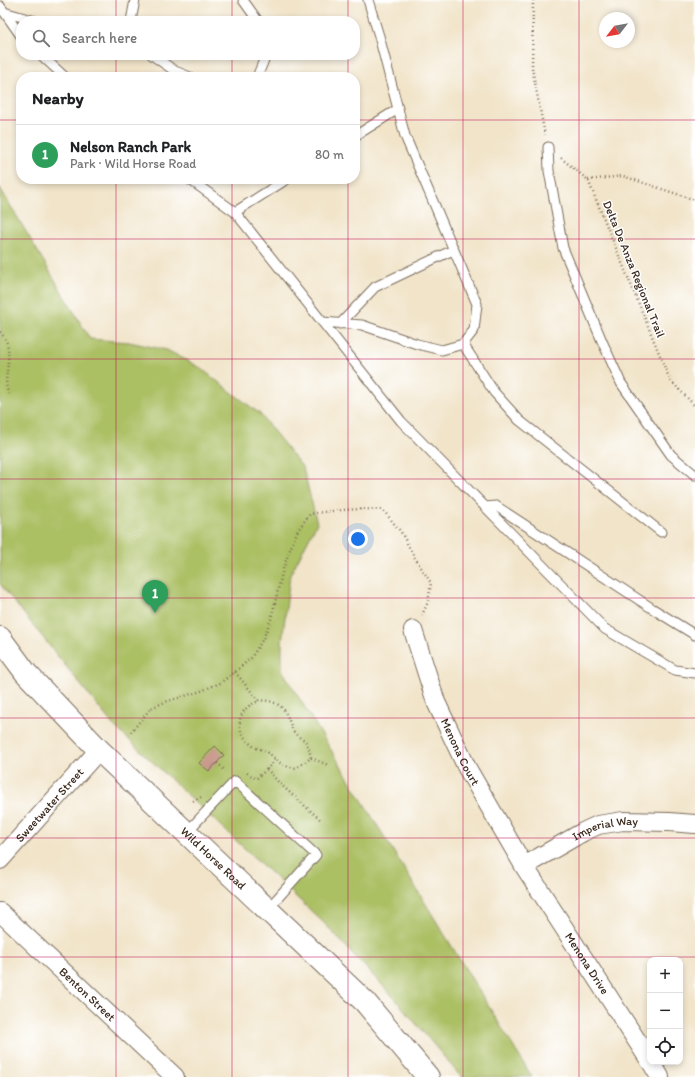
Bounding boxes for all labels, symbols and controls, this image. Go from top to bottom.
north arrow [599,12,635,48]
search box [16,16,360,60]
icon: search [30,27,52,49]
text: Search here [62,29,137,47]
text: Nearby [32,88,84,108]
text: Nelson Ranch Park [70,138,191,156]
text: 1 [42,147,48,162]
text: 80 m [315,147,344,162]
text: Park · Wild Horse Road [70,156,196,171]
street label: Delta De Anza Regional Trail [600,199,668,340]
your location [348,529,368,549]
pin: 1 [142,580,168,613]
street label: Menona Court [438,716,483,788]
street label: Sweetwater Street [13,765,87,845]
street label: Imperial Way [570,814,639,844]
street label: Wild Horse Road [178,824,249,893]
street label: Menona Drive [562,930,612,997]
map controls [647,957,683,1065]
button: + [647,957,683,993]
street label: Benton Street [56,964,119,1025]
button: − [647,993,683,1029]
button: locate [647,1029,683,1065]

